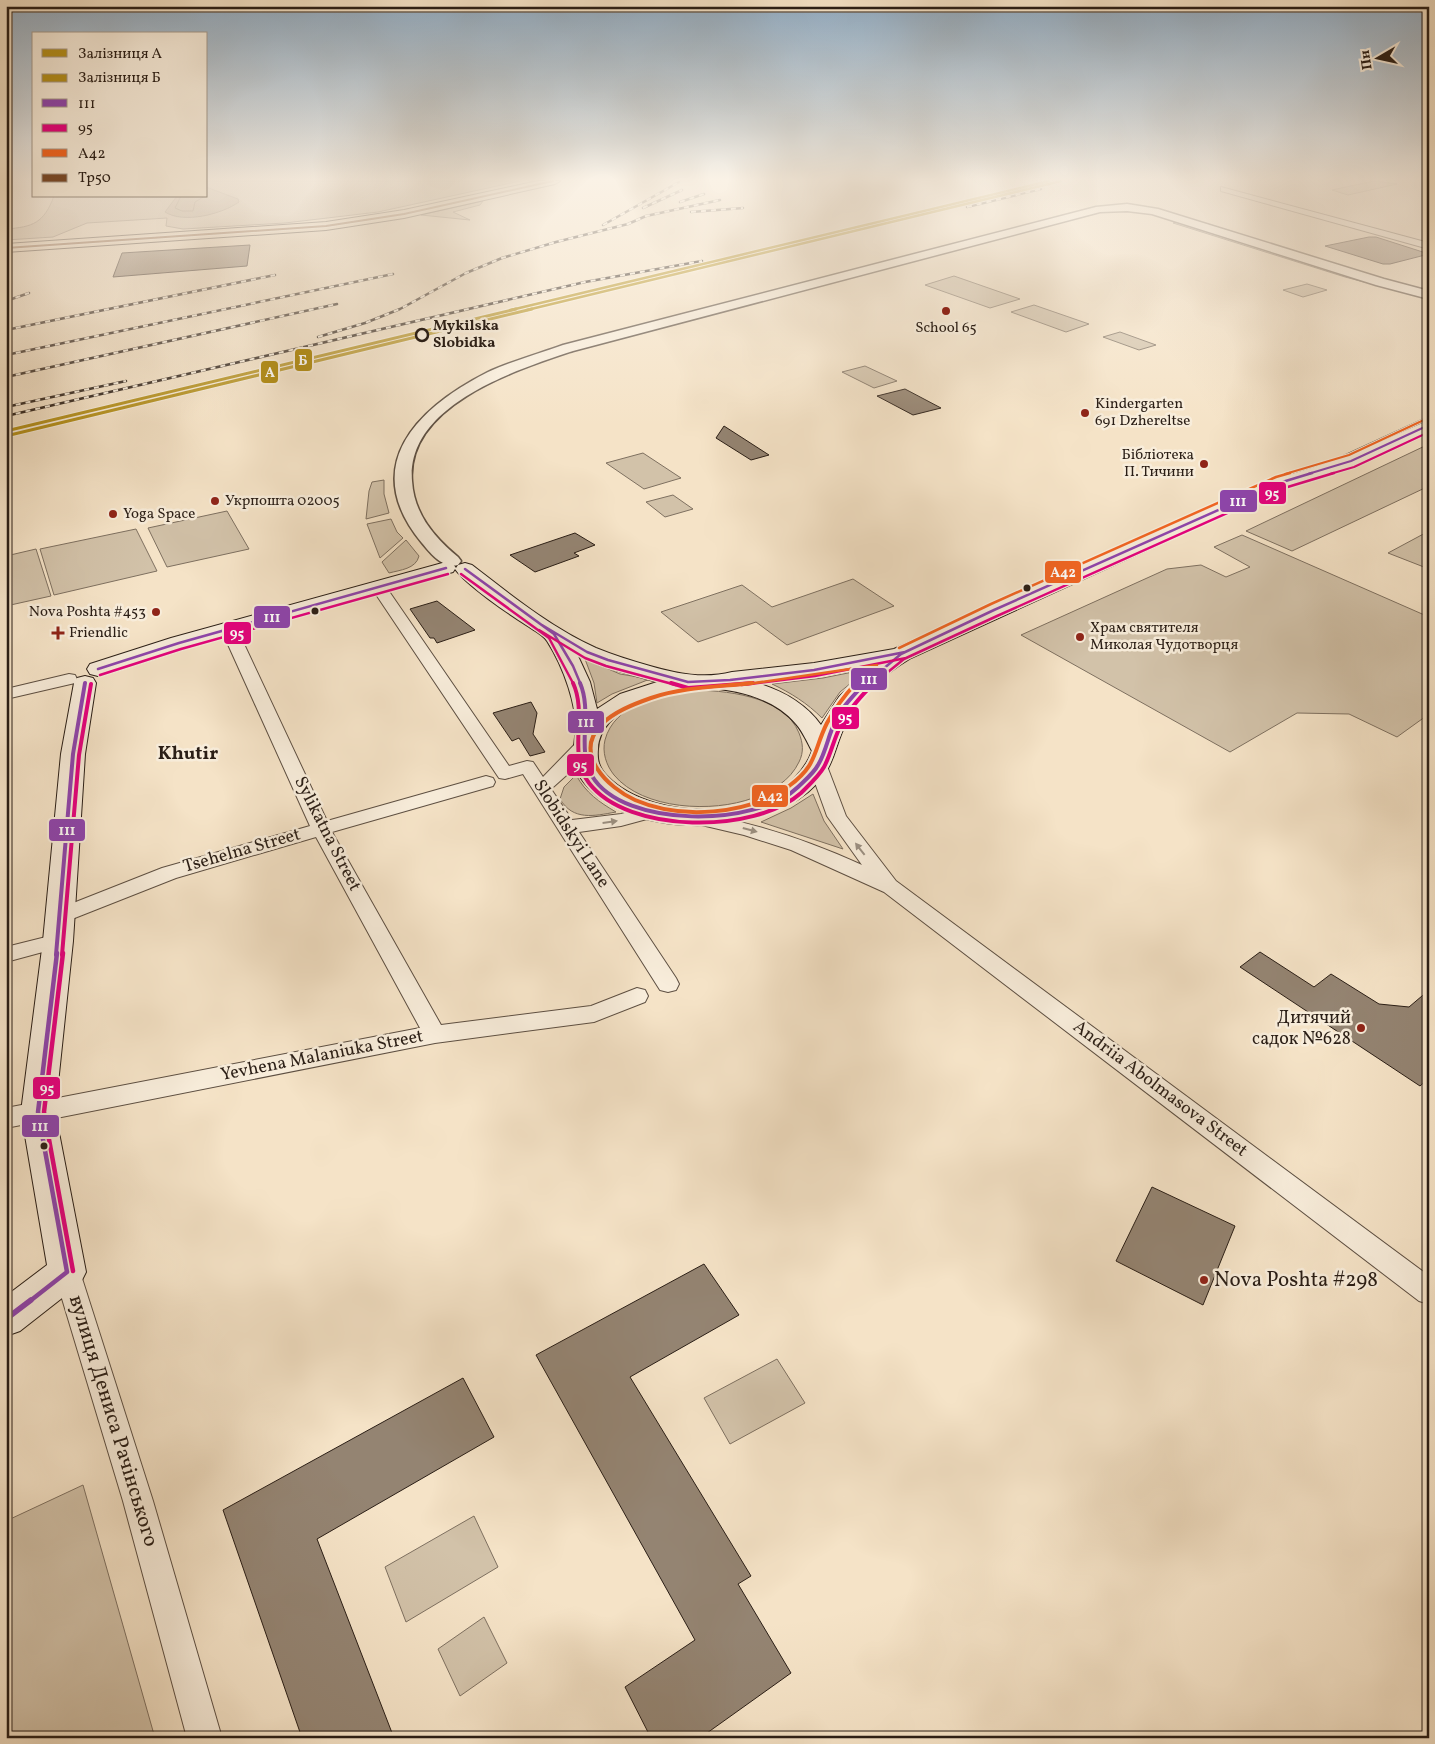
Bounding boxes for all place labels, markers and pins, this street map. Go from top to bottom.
marker: School 65 [940,305,952,317]
place label: Mykilska Slobidka [433,316,499,354]
place label: School 65 [915,318,977,339]
marker: Mykilska Slobidka [415,328,429,342]
place label: Kindergarten 691 Dzhereltse [1095,394,1190,432]
marker: Kindergarten 691 Dzhereltse [1079,407,1091,419]
place label: Бібліотека П. Тичини [1122,445,1194,483]
marker: Бібліотека П. Тичини [1198,458,1210,470]
place label: Укрпошта 02005 [225,491,340,512]
marker: Укрпошта 02005 [209,495,221,507]
place label: Yoga Space [123,504,195,525]
marker: Yoga Space [107,508,119,520]
unlabelled marker [1022,583,1032,593]
place label: Nova Poshta #453 [29,602,146,623]
marker: Nova Poshta #453 [150,606,162,618]
unlabelled marker [310,606,320,616]
place label: Храм святителя Миколая Чудотворця [1090,618,1238,656]
place label: Friendlic [69,623,128,644]
marker: Friendlic [51,626,65,640]
marker: Храм святителя Миколая Чудотворця [1074,631,1086,643]
place label: Дитячий садок №628 [1252,1006,1351,1052]
marker: Дитячий садок №628 [1355,1022,1367,1034]
unlabelled marker [39,1141,49,1151]
place label: Nova Poshta #298 [1214,1266,1378,1295]
marker: Nova Poshta #298 [1198,1274,1210,1286]

